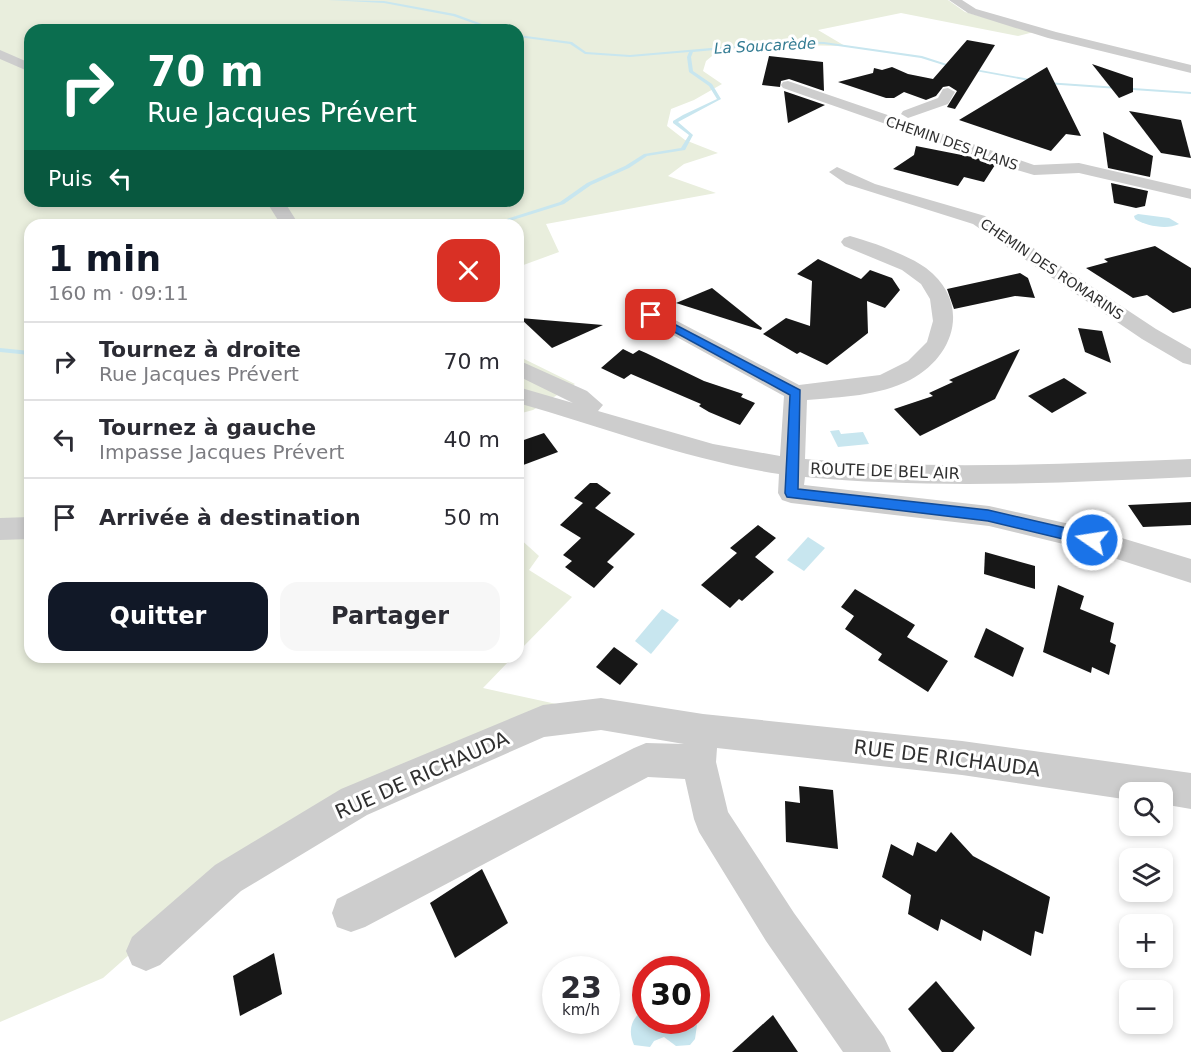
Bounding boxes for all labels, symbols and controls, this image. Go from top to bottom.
water label: La Soucarède [714,34,816,58]
text: 70 m [147,47,264,96]
icon: right [48,48,126,126]
text: Rue Jacques Prévert [147,97,417,128]
street label: CHEMIN DES PLANS [884,113,1020,173]
icon: left [104,162,137,195]
text: Puis [48,166,92,191]
street label: CHEMIN DES ROMARINS [978,215,1127,323]
text: 1 min [48,238,161,279]
button: close [437,239,500,302]
text: 160 m · 09:11 [48,281,189,305]
pin [625,289,676,340]
icon: arrive [634,298,667,331]
text: Tournez à droite [99,337,301,362]
icon: right [48,345,81,378]
text: 70 m [444,349,500,374]
text: Rue Jacques Prévert [99,362,299,386]
text: Tournez à gauche [99,415,316,440]
icon: left [48,423,81,456]
text: 40 m [444,427,500,452]
text: Impasse Jacques Prévert [99,440,344,464]
street label: ROUTE DE BEL AIR [810,459,960,483]
icon: arrive [48,501,81,534]
text: Arrivée à destination [99,505,361,530]
text: 50 m [444,505,500,530]
position arrow [1060,508,1124,572]
button: Quitter [48,582,268,651]
button: Partager [280,582,500,651]
street label: RUE DE RICHAUDA [331,726,513,824]
street label: RUE DE RICHAUDA [852,735,1042,781]
map controls [1119,782,1173,1034]
button: search [1119,782,1173,836]
button: layers [1119,848,1173,902]
button: + [1119,914,1173,968]
speed limit sign: 30 [632,956,710,1034]
text: 23 [560,970,602,1005]
button: − [1119,980,1173,1034]
text: km/h [562,1001,600,1019]

